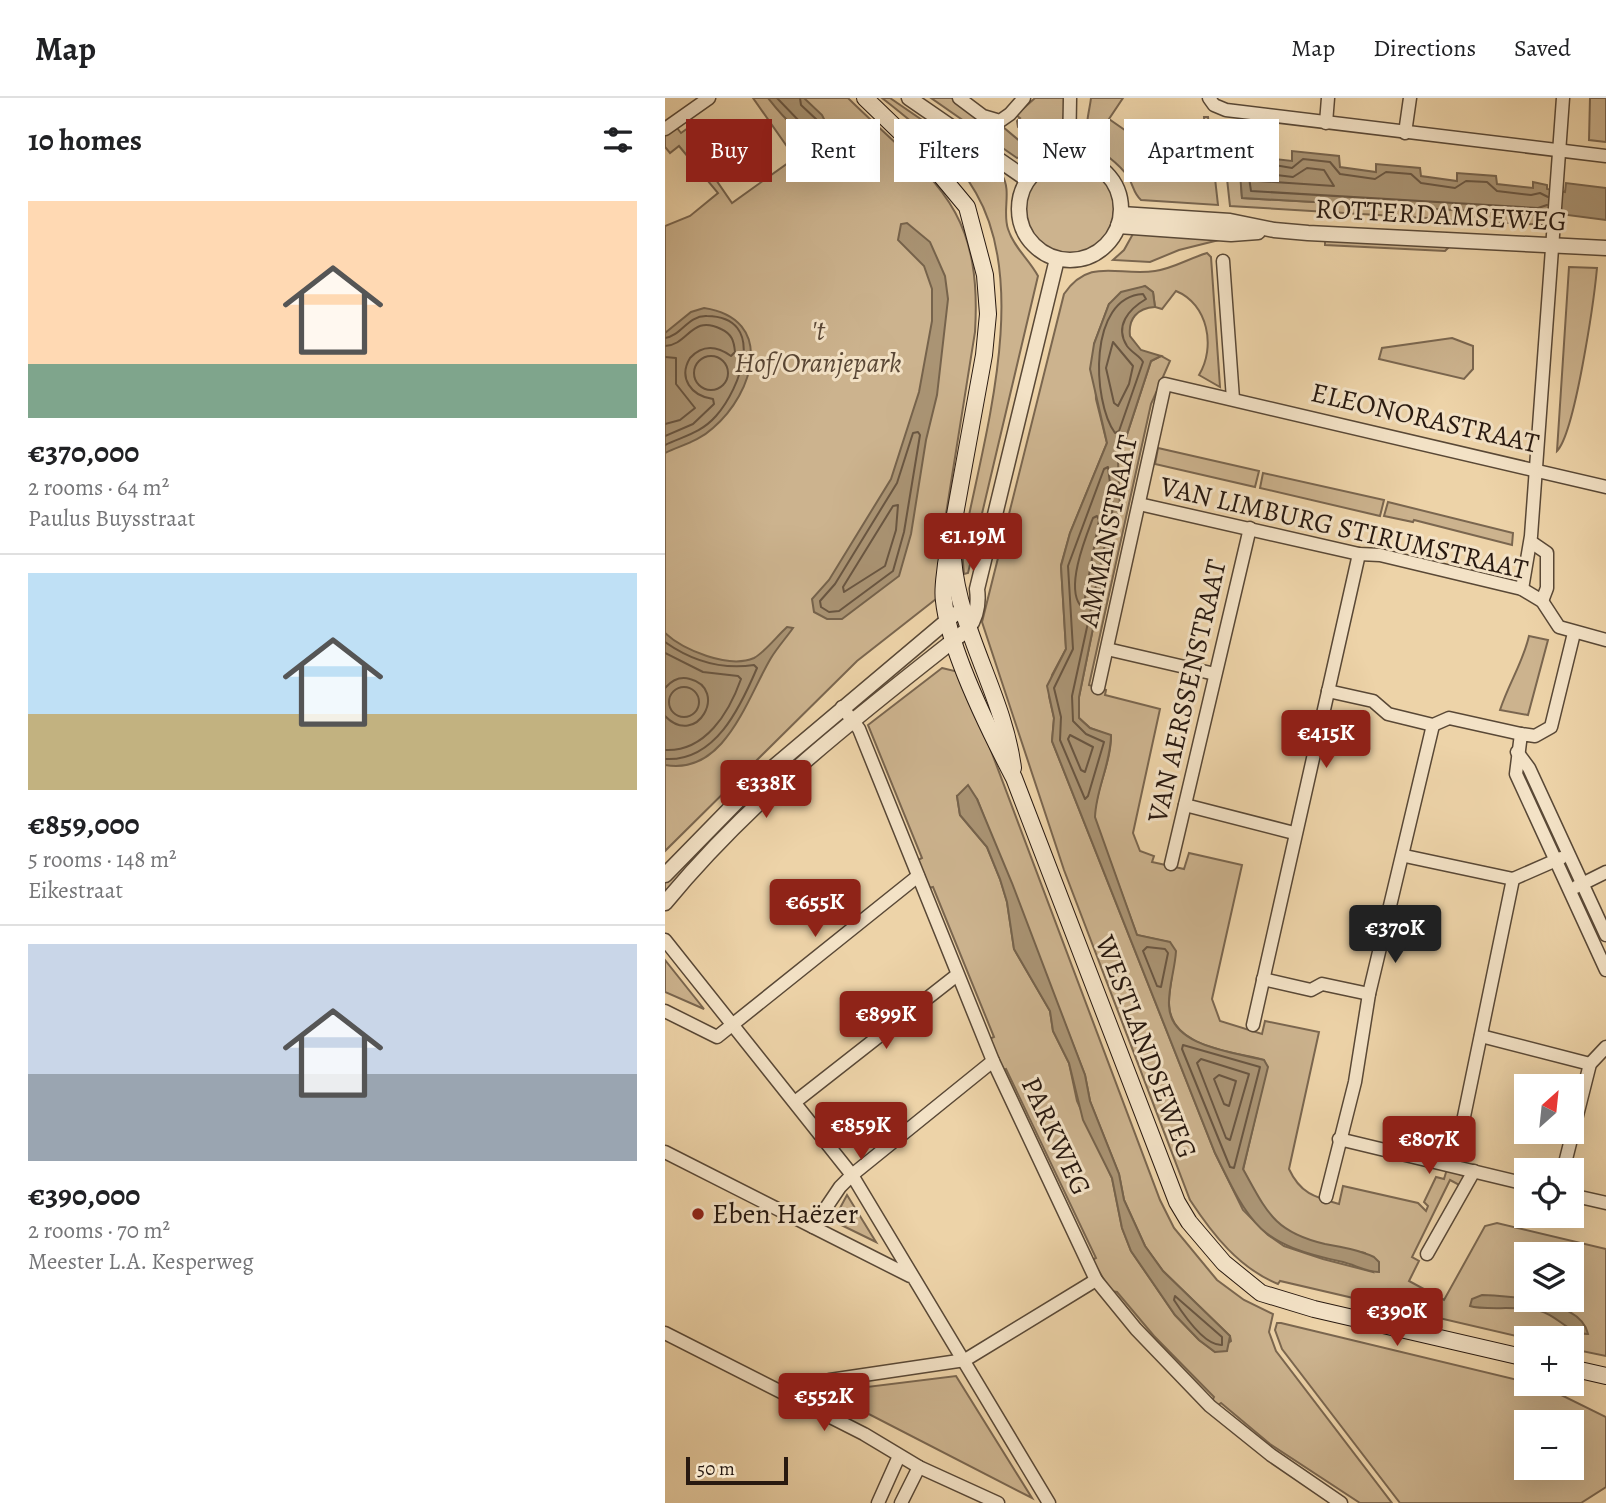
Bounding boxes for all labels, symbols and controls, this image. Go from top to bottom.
text: Map [35,26,96,71]
text: Map [1291,32,1335,64]
text: Directions [1373,32,1476,64]
text: Saved [1514,32,1571,64]
chip: Buy [686,119,772,182]
chip: Rent [786,119,880,182]
chip: Filters [894,119,1004,182]
chip: New [1018,119,1110,182]
chip: Apartment [1124,119,1279,182]
text: 10 homes [28,120,142,160]
icon: filters [599,121,637,159]
street label: ROTTERDAMSEWEG [1314,189,1568,241]
icon: home [270,247,396,373]
park label: 't Hof/Oranjepark [735,312,901,382]
street label: ELEONORASTRAAT [1307,373,1543,463]
text: €370,000 [28,432,139,472]
street label: AMMANSTRAAT [1069,432,1147,631]
street label: VAN LIMBURG STIRUMSTRAAT [1155,467,1532,589]
text: 2 rooms · 64 m² [28,472,169,503]
text: Paulus Buysstraat [28,503,195,534]
pin: €1.19M [916,514,1030,573]
text: €1.19M [940,520,1006,551]
street label: VAN AERSSENSTRAAT [1138,556,1236,827]
icon: home [270,619,396,745]
pin: €415K [1277,710,1375,770]
text: €415K [1297,717,1355,748]
pin: €338K [717,760,815,820]
text: €338K [736,767,796,798]
text: €859,000 [28,804,140,844]
text: 5 rooms · 148 m² [28,844,177,875]
text: Eikestraat [28,875,123,906]
pin: €655K [766,880,864,939]
text: €655K [786,886,844,917]
pin: €370K [1346,906,1444,965]
text: €370K [1365,912,1425,943]
street label: WESTLANDSEWEG [1086,929,1206,1164]
icon: home [270,990,396,1116]
pin: €899K [837,992,935,1051]
text: €899K [856,998,916,1029]
street label: PARKWEG [1012,1071,1100,1201]
north arrow [1514,1074,1584,1144]
map controls [1514,1074,1584,1480]
pin: €859K [812,1102,910,1162]
text: €859K [831,1109,891,1140]
pin: €807K [1380,1116,1478,1176]
text: €807K [1399,1123,1459,1154]
button: locate [1514,1158,1584,1228]
text: €390,000 [28,1175,140,1215]
place label: Eben Haëzer [712,1195,859,1233]
marker: Eben Haëzer [690,1206,706,1222]
text: 2 rooms · 70 m² [28,1215,170,1246]
button: layers [1514,1242,1584,1312]
text: Meester L.A. Kesperweg [28,1246,254,1277]
pin: €390K [1348,1288,1446,1348]
text: €390K [1367,1295,1427,1326]
button: + [1514,1326,1584,1396]
pin: €552K [775,1374,873,1433]
text: €552K [794,1380,854,1411]
button: − [1514,1410,1584,1480]
scale bar [686,1454,787,1486]
text: 50 m [697,1456,735,1482]

